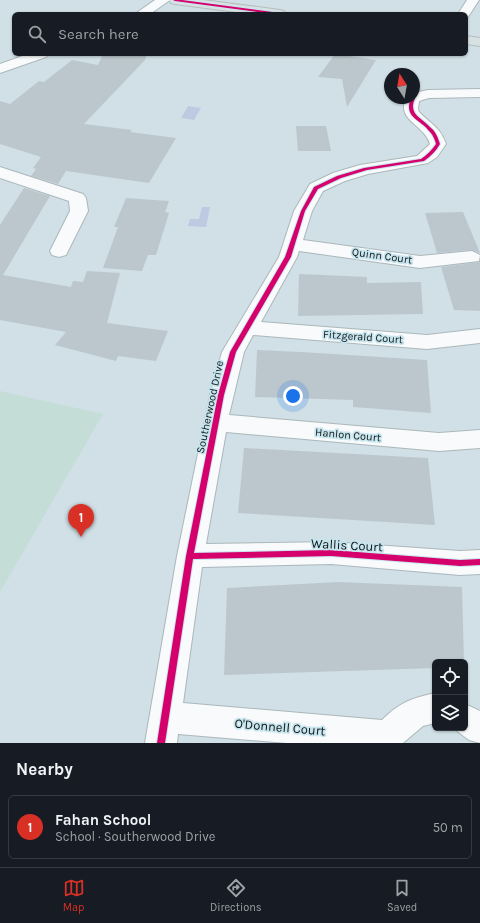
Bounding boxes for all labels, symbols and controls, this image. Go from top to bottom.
search box [12,12,468,56]
icon: search [26,23,48,45]
text: Search here [58,25,139,43]
north arrow [384,68,420,104]
street label: Quinn Court [351,245,413,267]
street label: Fitzgerald Court [323,328,403,346]
street label: Southerwood Drive [194,359,226,455]
your location [283,386,303,406]
street label: Hanlon Court [315,426,381,444]
pin: 1 [68,504,94,537]
street label: Wallis Court [311,536,383,554]
map controls [432,659,468,731]
button: locate [432,659,468,695]
button: layers [432,695,468,731]
street label: O'Donnell Court [234,716,326,738]
text: Nearby [16,759,73,779]
text: Fahan School [55,811,151,829]
text: 1 [28,820,32,835]
text: 50 m [433,820,463,835]
text: School · Southerwood Drive [55,829,215,844]
tab: Map [63,877,85,914]
tab: Directions [210,877,262,914]
tab: Saved [387,877,417,914]

